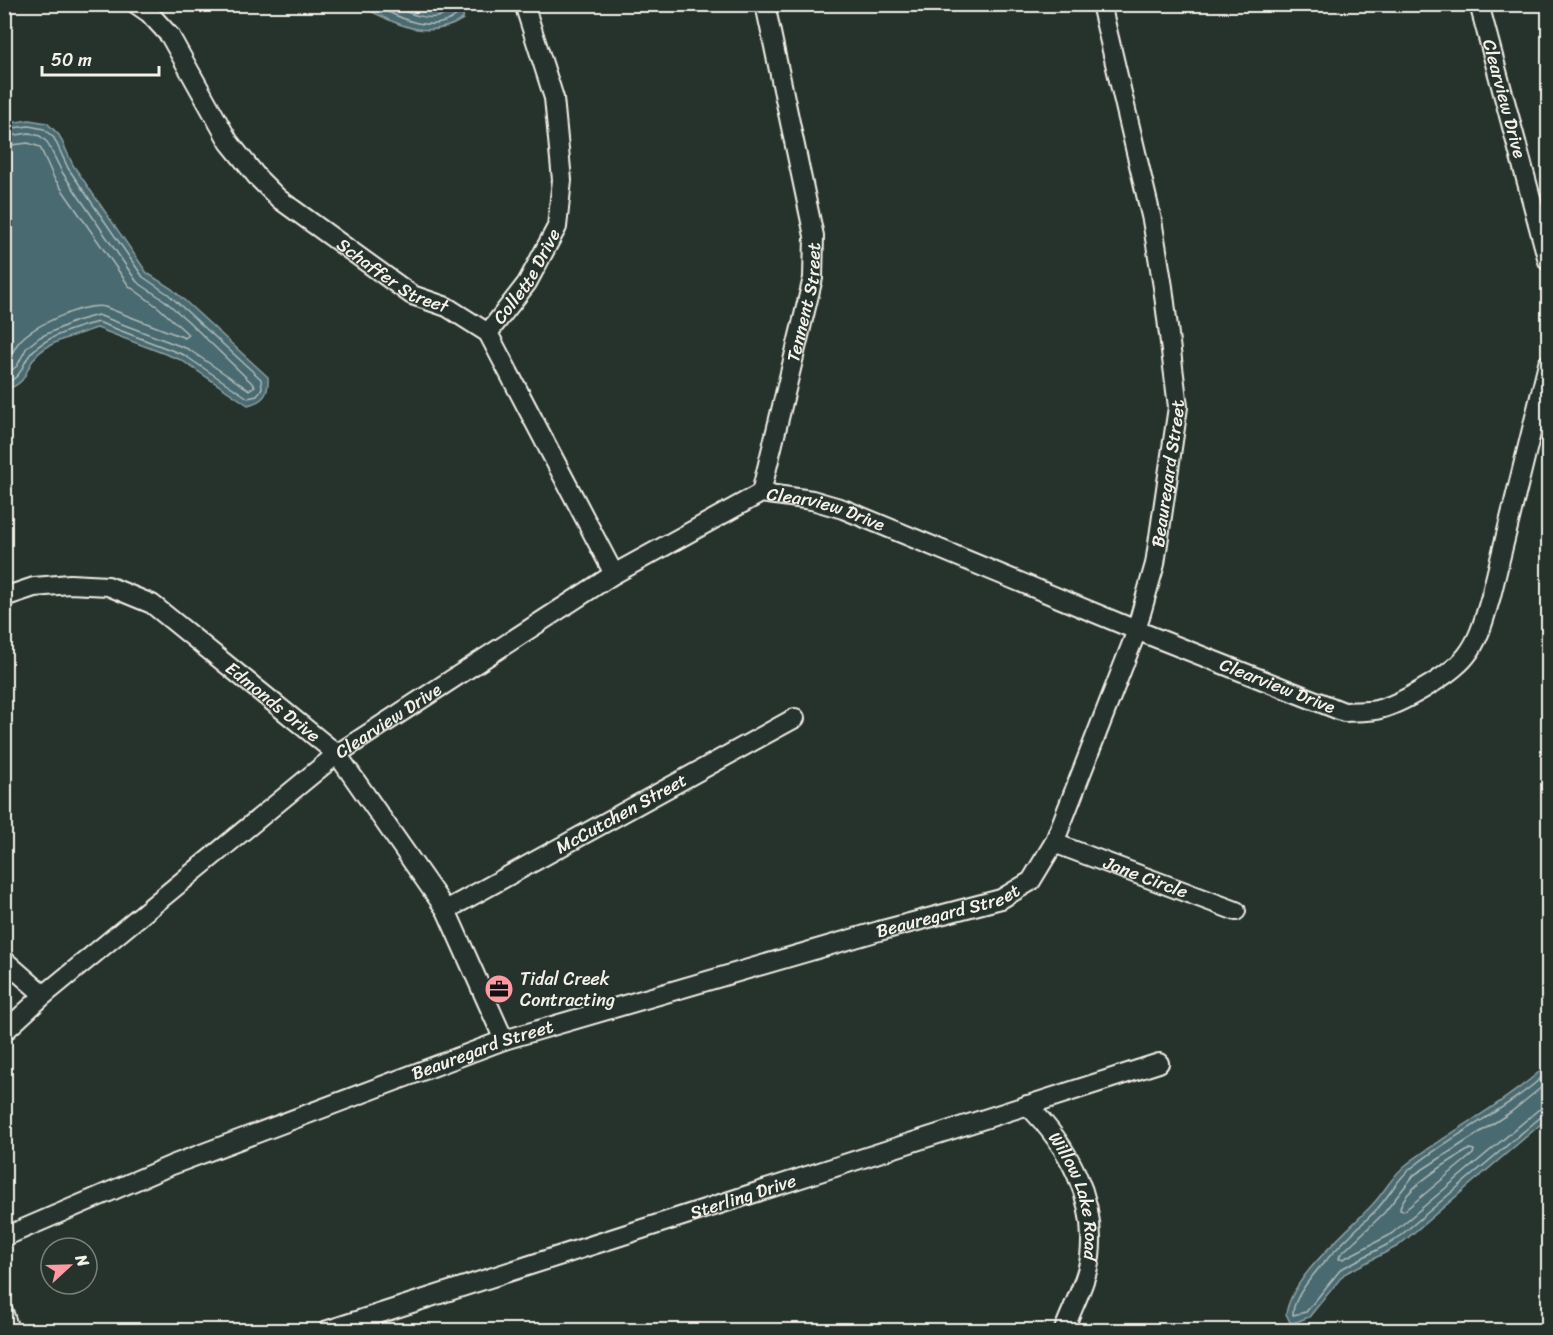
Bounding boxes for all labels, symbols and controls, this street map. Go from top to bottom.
street label: Clearview Drive [1473,36,1536,162]
scale bar [42,39,159,77]
text: 50 m [51,44,92,76]
street label: Collette Drive [484,222,569,331]
street label: Schaffer Street [330,229,454,323]
street label: Tennent Street [777,242,830,365]
street label: Beauregard Street [1142,398,1194,549]
street label: Clearview Drive [765,478,890,541]
street label: Clearview Drive [1215,649,1340,723]
street label: Edmonds Drive [218,653,328,751]
street label: Clearview Drive [328,674,448,767]
street label: McCutchen Street [549,764,693,863]
street label: Jane Circle [1098,847,1193,908]
street label: Beauregard Street [873,875,1027,947]
place label: Tidal Creek Contracting [520,963,615,1016]
office icon: Tidal Creek Contracting [483,973,515,1005]
street label: Beauregard Street [407,1010,557,1089]
street label: Willow Lake Road [1039,1125,1107,1263]
street label: Sterling Drive [686,1165,800,1229]
north arrow [39,1236,99,1296]
text: N [67,1249,98,1272]

